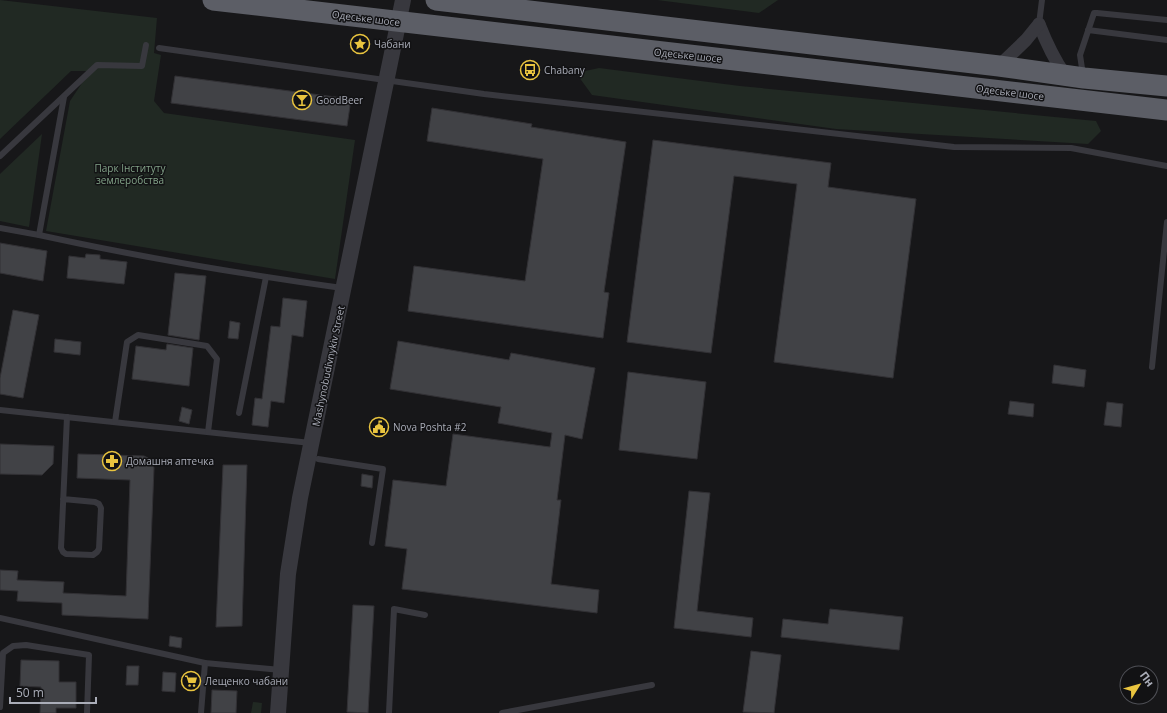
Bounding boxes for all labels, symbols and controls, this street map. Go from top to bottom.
street label: Одеське шосе [331,7,401,29]
place icon: Чабани [349,33,371,55]
place label: Чабани [374,37,411,51]
street label: Одеське шосе [653,44,723,66]
bus stop icon: Chabany [519,59,541,81]
place label: Chabany [544,63,586,77]
street label: Одеське шосе [975,81,1045,103]
bar icon: GoodBeer [291,89,313,111]
place label: GoodBeer [316,93,363,107]
park label: Парк Інституту землеробства [94,161,167,187]
street label: Mashynobudivnykiv Street [308,304,348,428]
public building icon: Nova Poshta #2 [368,416,390,438]
place label: Nova Poshta #2 [393,420,467,434]
pharmacy icon: Домашня аптечка [101,450,123,472]
place label: Домашня аптечка [126,454,214,468]
north arrow [1119,665,1159,705]
text: Пн [1137,668,1158,689]
supermarket icon: Лещенко чабани [180,670,202,692]
place label: Лещенко чабани [205,674,288,688]
scale bar [10,679,96,705]
text: 50 m [16,684,44,701]

